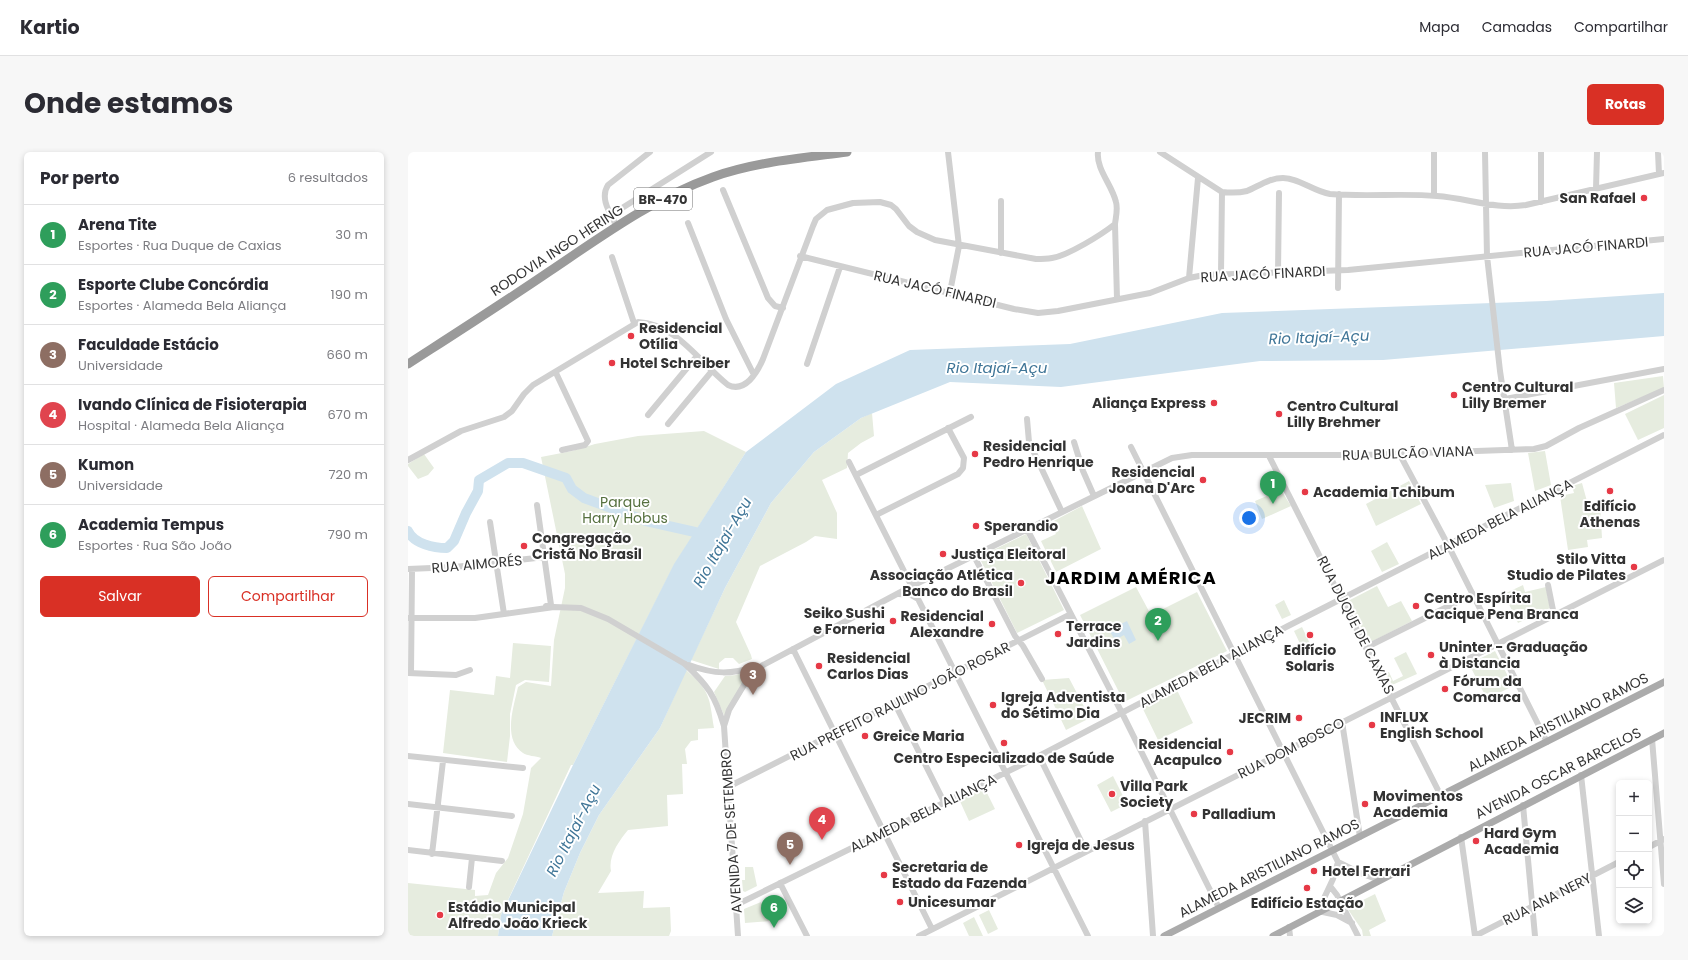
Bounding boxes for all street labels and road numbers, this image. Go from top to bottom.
road number: BR-470 [634,188,692,210]
street label: RODOVIA INGO HERING [487,199,628,301]
street label: RUA JACÓ FINARDI [1523,232,1649,262]
street label: RUA JACÓ FINARDI [1200,261,1326,287]
street label: RUA JACÓ FINARDI [872,265,998,313]
street label: RUA BULCÃO VIANA [1342,441,1474,465]
street label: ALAMEDA BELA ALIANÇA [1424,474,1576,564]
street label: RUA AIMORÉS [431,550,523,578]
street label: RUA DUQUE DE CAXIAS [1312,552,1400,698]
street label: ALAMEDA BELA ALIANÇA [1135,619,1287,713]
street label: RUA PREFEITO RAULINO JOÃO ROSAR [786,637,1014,765]
street label: ALAMEDA ARISTILIANO RAMOS [1464,668,1652,776]
street label: RUA DOM BOSCO [1234,712,1348,784]
street label: AVENIDA OSCAR BARCELOS [1472,722,1644,824]
street label: AVENIDA 7 DE SETEMBRO [715,748,747,914]
street label: ALAMEDA BELA ALIANÇA [846,769,1000,857]
street label: ALAMEDA ARISTILIANO RAMOS [1175,814,1363,922]
street label: RUA ANA NERY [1499,868,1595,930]

